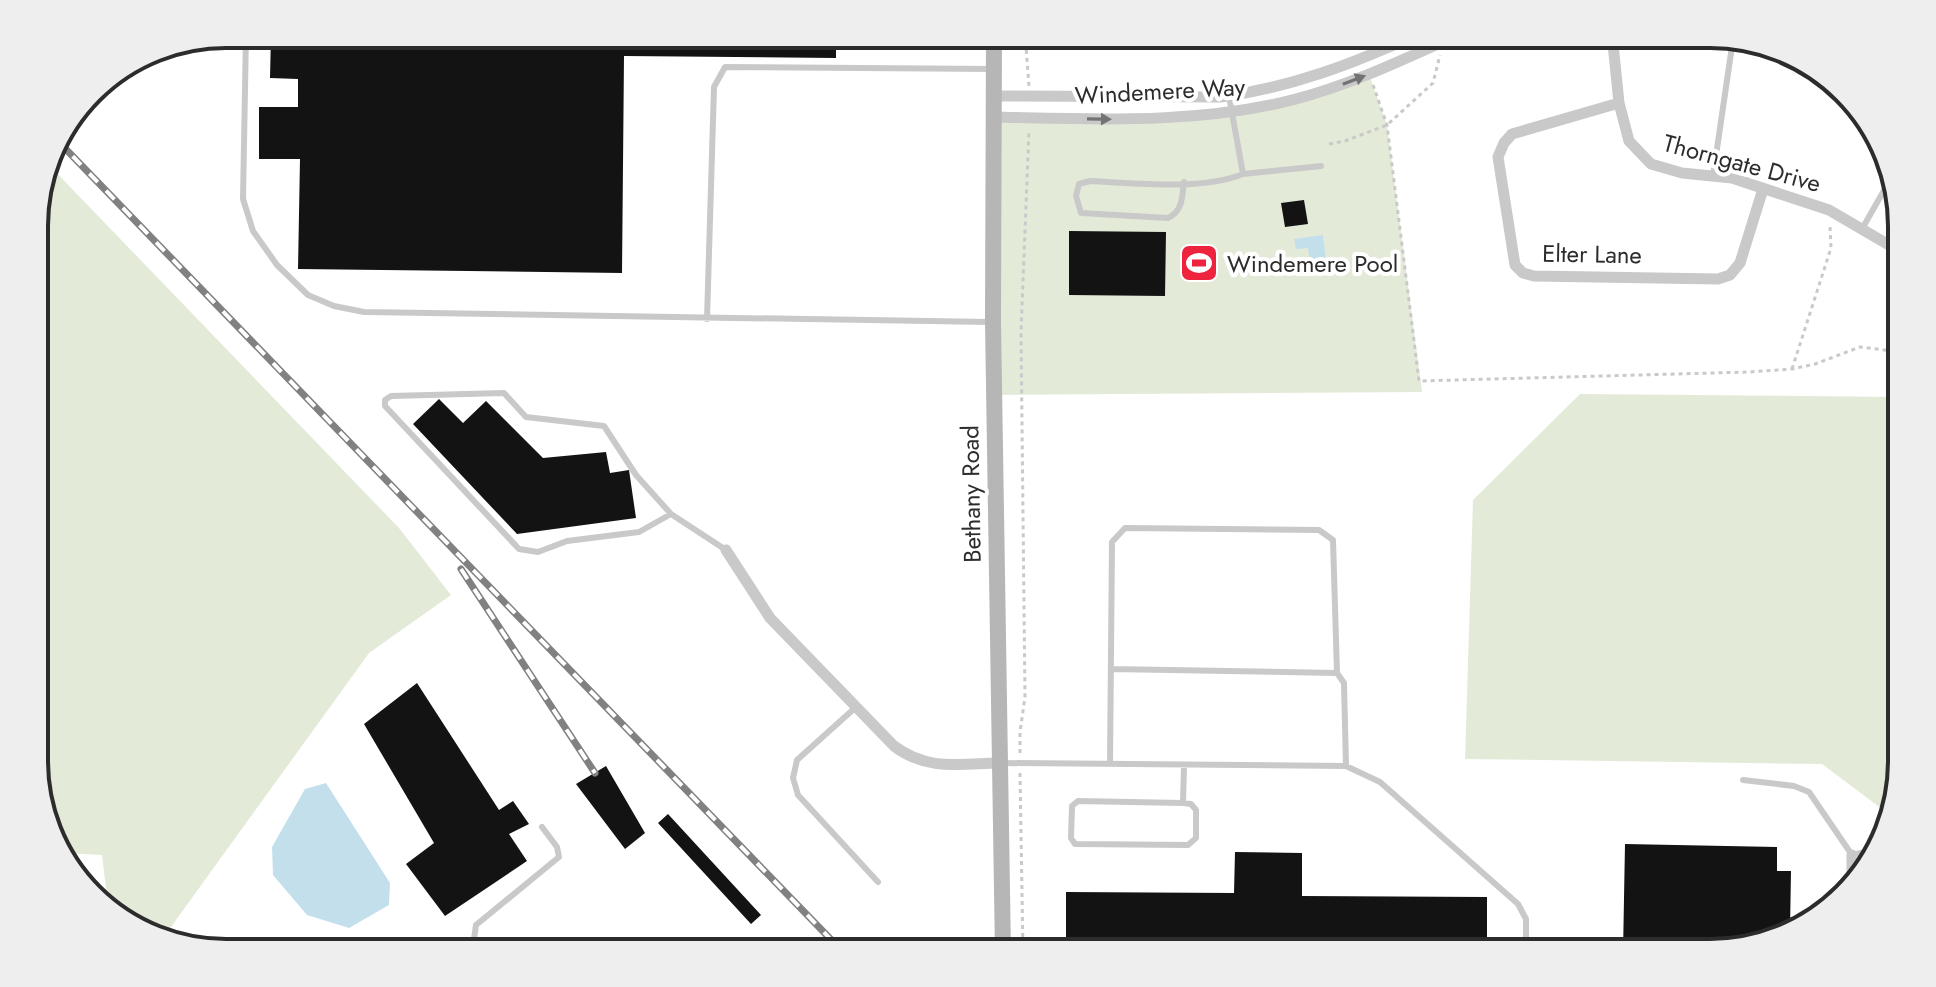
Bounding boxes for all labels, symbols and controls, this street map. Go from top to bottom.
street label: Windemere Way [1074,69,1246,113]
one-way arrow [1342,73,1366,86]
one-way arrow [1087,112,1112,125]
street label: Thorngate Drive [1659,125,1825,201]
street label: Elter Lane [1542,236,1642,272]
sports icon: Windemere Pool [1178,242,1220,284]
place label: Windemere Pool [1227,246,1398,281]
street label: Bethany Road [952,425,990,563]

